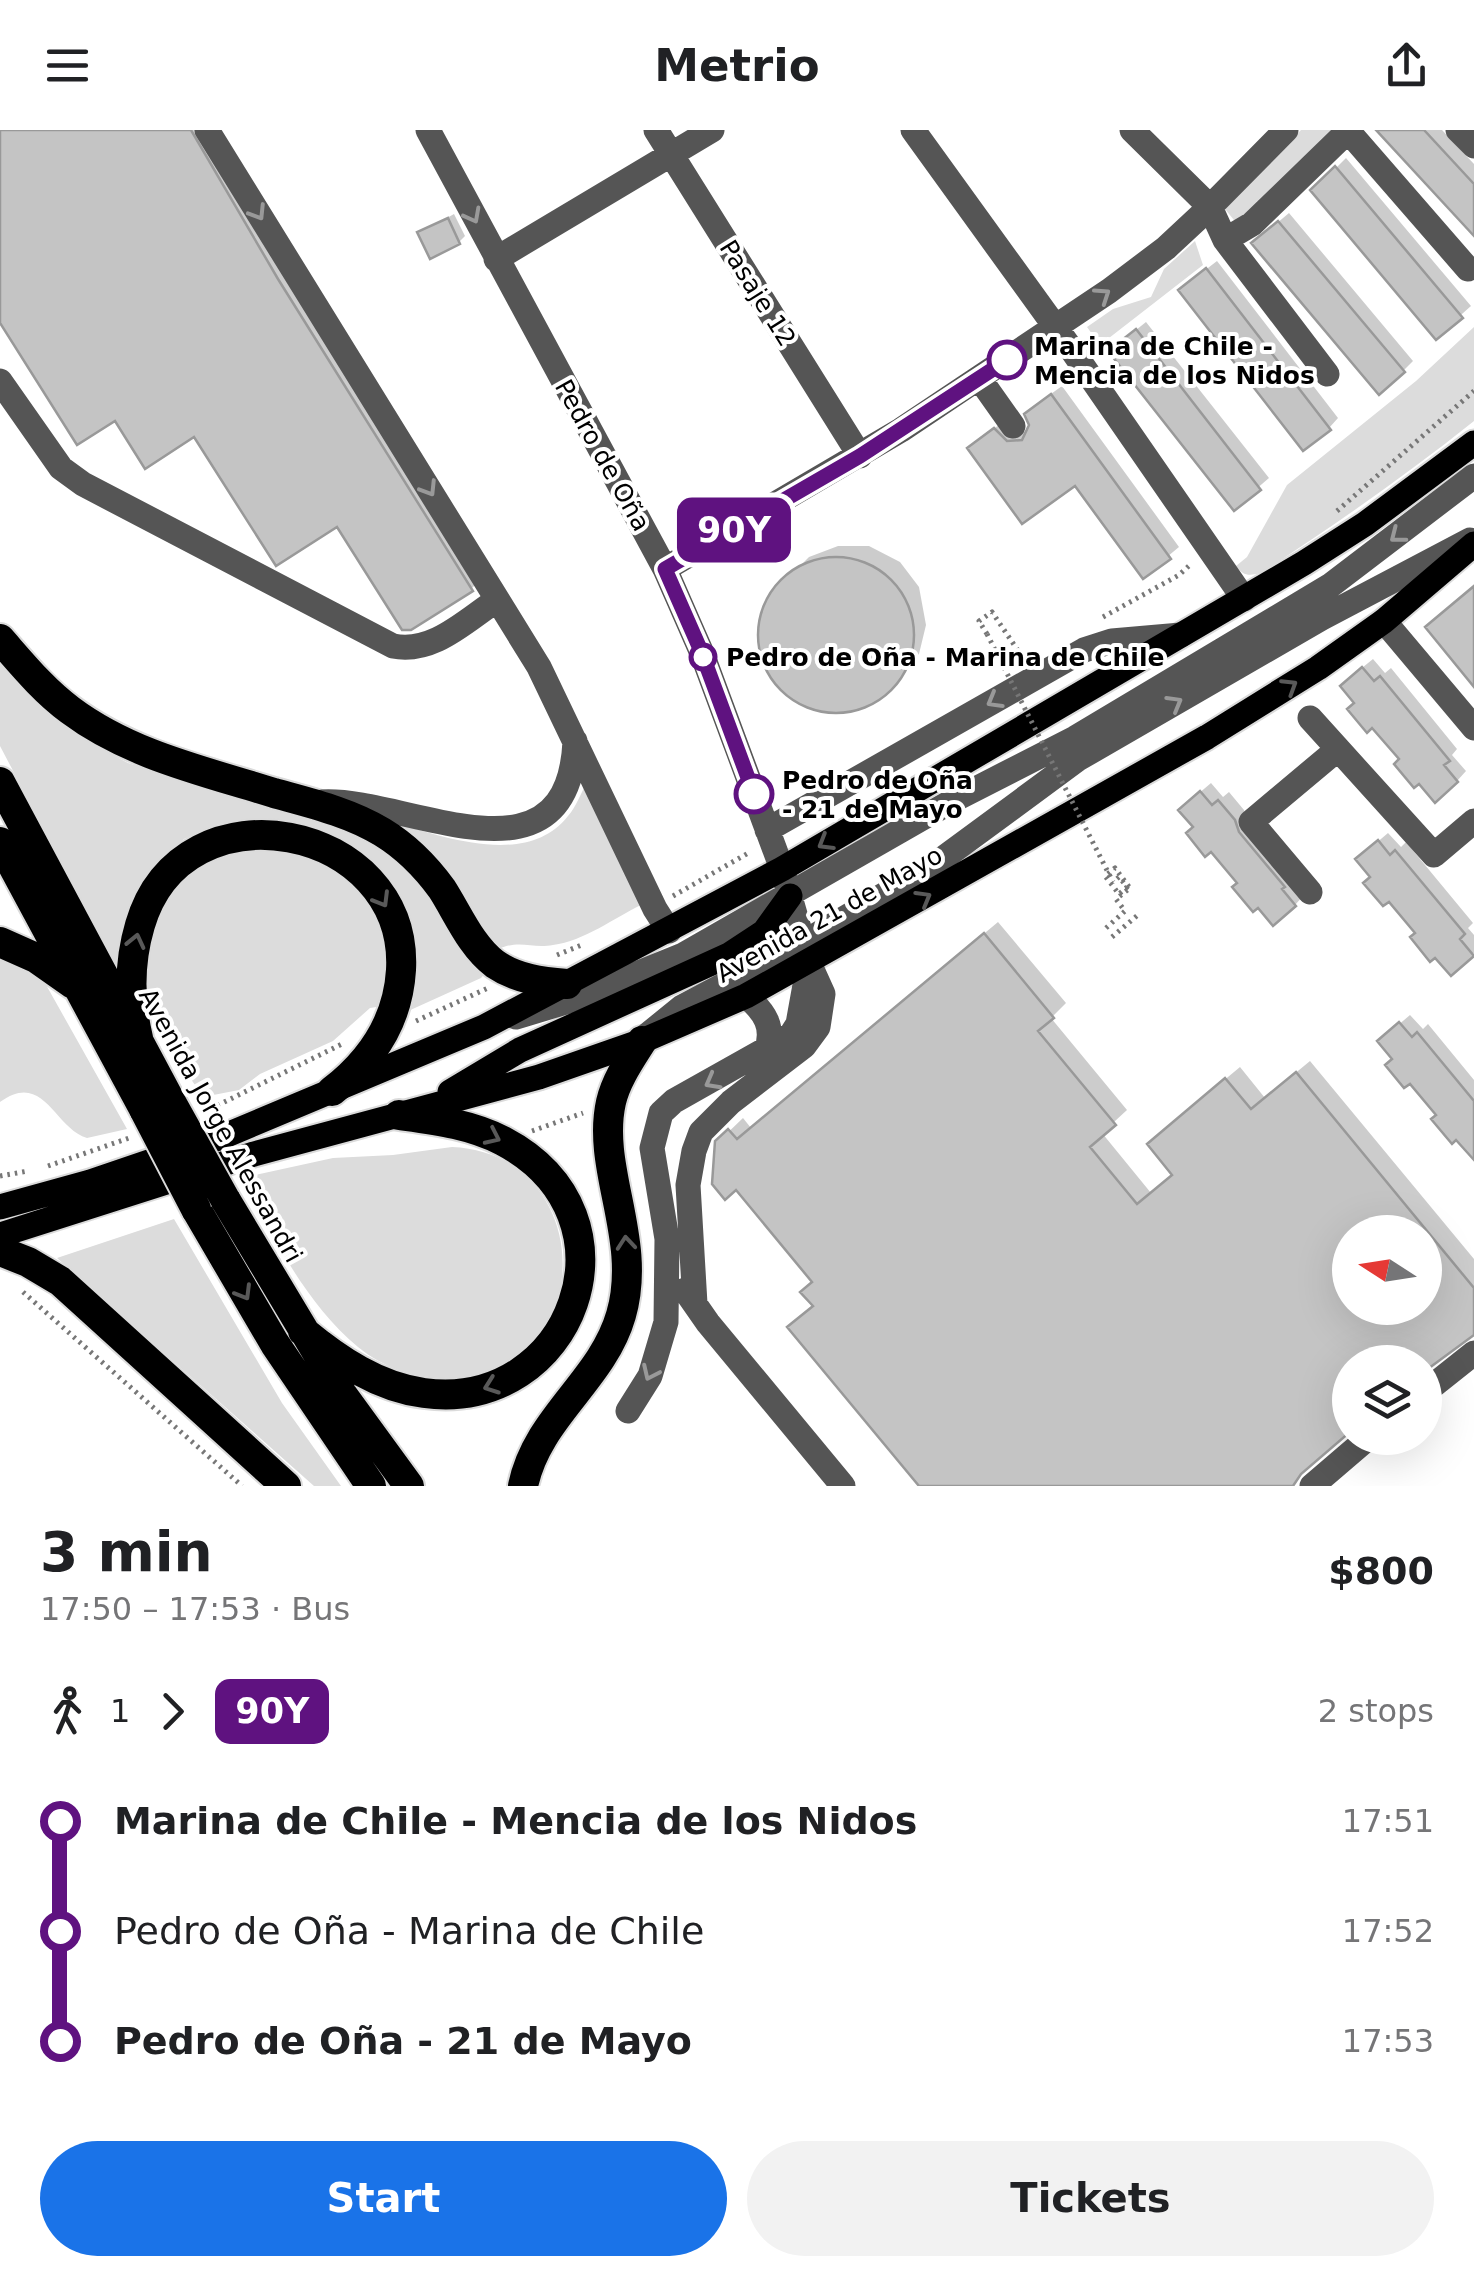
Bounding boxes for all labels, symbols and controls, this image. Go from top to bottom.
icon: menu [40,38,95,93]
icon: share [1379,38,1434,93]
text: Metrio [654,39,820,92]
one-way arrow [246,202,265,220]
one-way arrow [461,206,480,224]
street label: Pasaje 12 [714,235,802,352]
one-way arrow [1092,289,1111,307]
place label: Marina de Chile - Mencia de los Nidos [1034,332,1315,390]
marker: Marina de Chile - Mencia de los Nidos [988,341,1026,379]
street label: Pedro de Oña [549,375,656,536]
one-way arrow [417,479,436,497]
line badge: 90Y [676,498,792,562]
text: 90Y [697,510,771,550]
one-way arrow [1390,524,1408,542]
place label: Pedro de Oña - Marina de Chile [726,643,1164,672]
marker: Pedro de Oña - Marina de Chile [690,644,716,670]
one-way arrow [1279,679,1297,698]
one-way arrow [986,689,1004,709]
one-way arrow [1165,695,1183,715]
place label: Pedro de Oña - 21 de Mayo [782,766,973,824]
marker: Pedro de Oña - 21 de Mayo [735,775,773,813]
one-way arrow [818,831,836,850]
street label: Avenida 21 de Mayo [711,840,947,989]
one-way arrow [369,889,389,907]
one-way arrow [913,890,931,910]
one-way arrow [124,933,145,950]
street label: Avenida Jorge Alessandri [133,983,308,1267]
one-way arrow [705,1070,723,1090]
one-way arrow [483,1125,501,1145]
north arrow [1332,1215,1442,1325]
map controls [1332,1215,1442,1455]
one-way arrow [615,1235,637,1251]
one-way arrow [232,1282,251,1300]
button: layers [1332,1345,1442,1455]
one-way arrow [643,1363,663,1381]
one-way arrow [484,1374,501,1395]
text: 3 min [40,1520,213,1584]
text: $800 [1328,1549,1434,1593]
text: 17:50 – 17:53 · Bus [40,1590,350,1628]
icon: walk [40,1684,95,1739]
icon: forward [145,1684,200,1739]
text: 90Y [235,1691,309,1731]
text: 1 [110,1692,130,1730]
text: 2 stops [1318,1692,1434,1730]
text: Marina de Chile - Mencia de los Nidos [114,1799,917,1843]
text: 17:51 [1342,1802,1434,1840]
text: Pedro de Oña - Marina de Chile [114,1909,704,1953]
text: 17:52 [1342,1912,1434,1950]
text: Pedro de Oña - 21 de Mayo [114,2019,692,2063]
text: 17:53 [1342,2022,1434,2060]
button: Start [40,2141,727,2256]
button: Tickets [747,2141,1434,2256]

